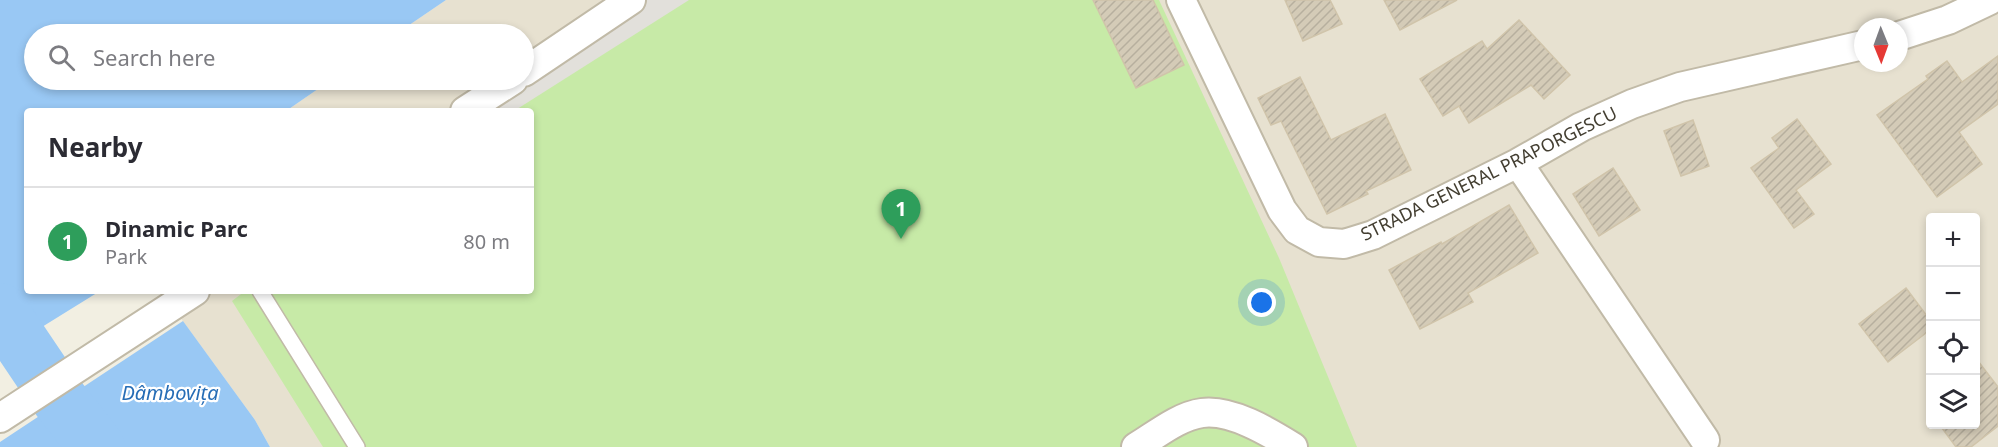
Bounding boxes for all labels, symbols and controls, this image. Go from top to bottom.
north arrow [1854,18,1908,72]
search box [24,24,534,90]
icon: search [45,41,78,74]
text: Search here [93,42,215,72]
street label: STRADA GENERAL PRAPORGESCU [1356,100,1621,246]
text: Nearby [48,129,143,165]
pin: 1 [882,190,920,239]
text: Dinamic Parc [105,213,248,243]
map controls [1926,213,1980,429]
button: + [1926,213,1980,267]
text: 1 [62,228,73,255]
text: 80 m [463,228,510,255]
text: Park [105,243,147,270]
button: − [1926,267,1980,321]
your location [1247,288,1276,317]
button: locate [1926,321,1980,375]
button: layers [1926,375,1980,429]
water label: Dâmbovița [121,379,219,406]

